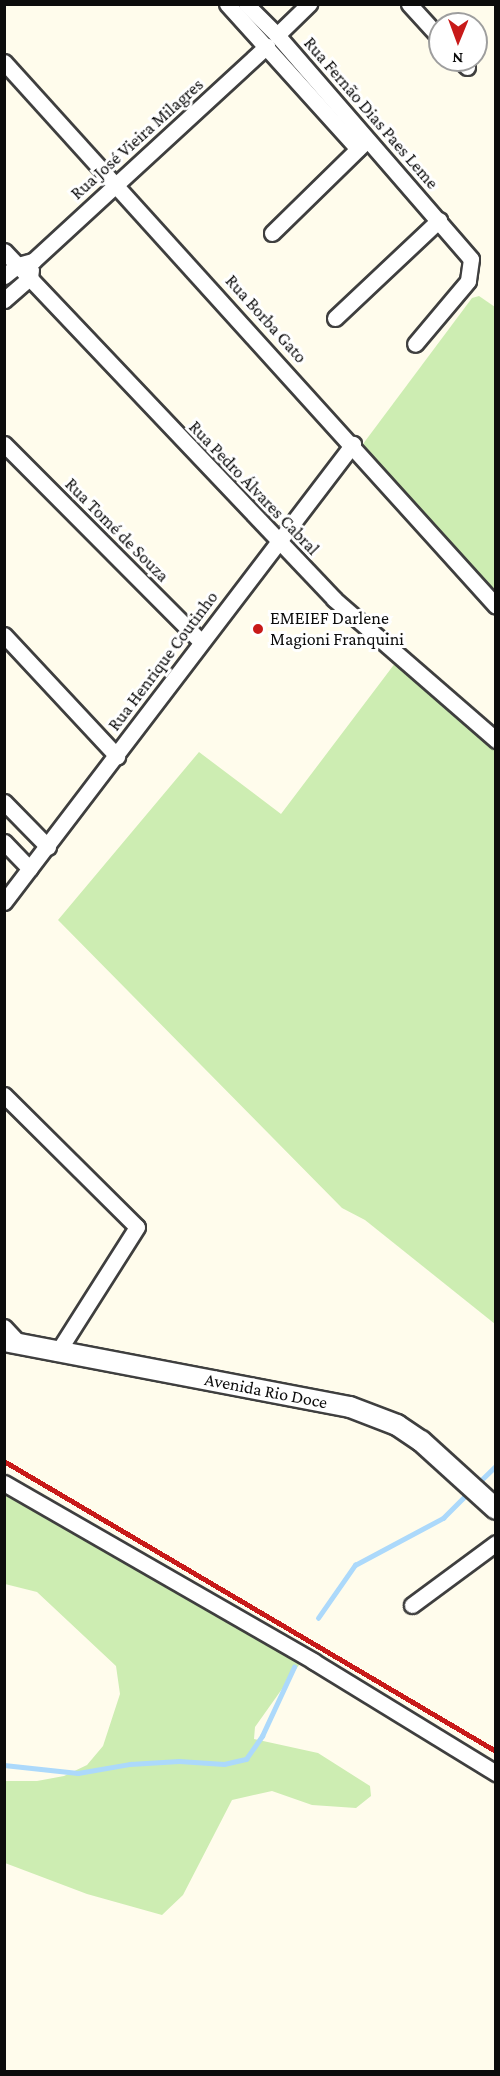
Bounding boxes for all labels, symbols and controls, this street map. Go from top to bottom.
north arrow [428,12,488,72]
street label: Rua Fernão Dias Paes Leme [299,33,443,193]
text: N [452,50,463,67]
street label: Rua José Vieira Milagres [66,74,208,204]
street label: Rua Borba Gato [221,270,311,368]
street label: Rua Pedro Álvares Cabral [184,416,324,560]
street label: Rua Tomé de Souza [60,473,174,587]
street label: Rua Henrique Coutinho [103,587,223,735]
place label: EMEIEF Darlene Magioni Franquini [270,608,404,650]
marker: EMEIEF Darlene Magioni Franquini [251,622,265,636]
street label: Avenida Rio Doce [203,1369,329,1413]

